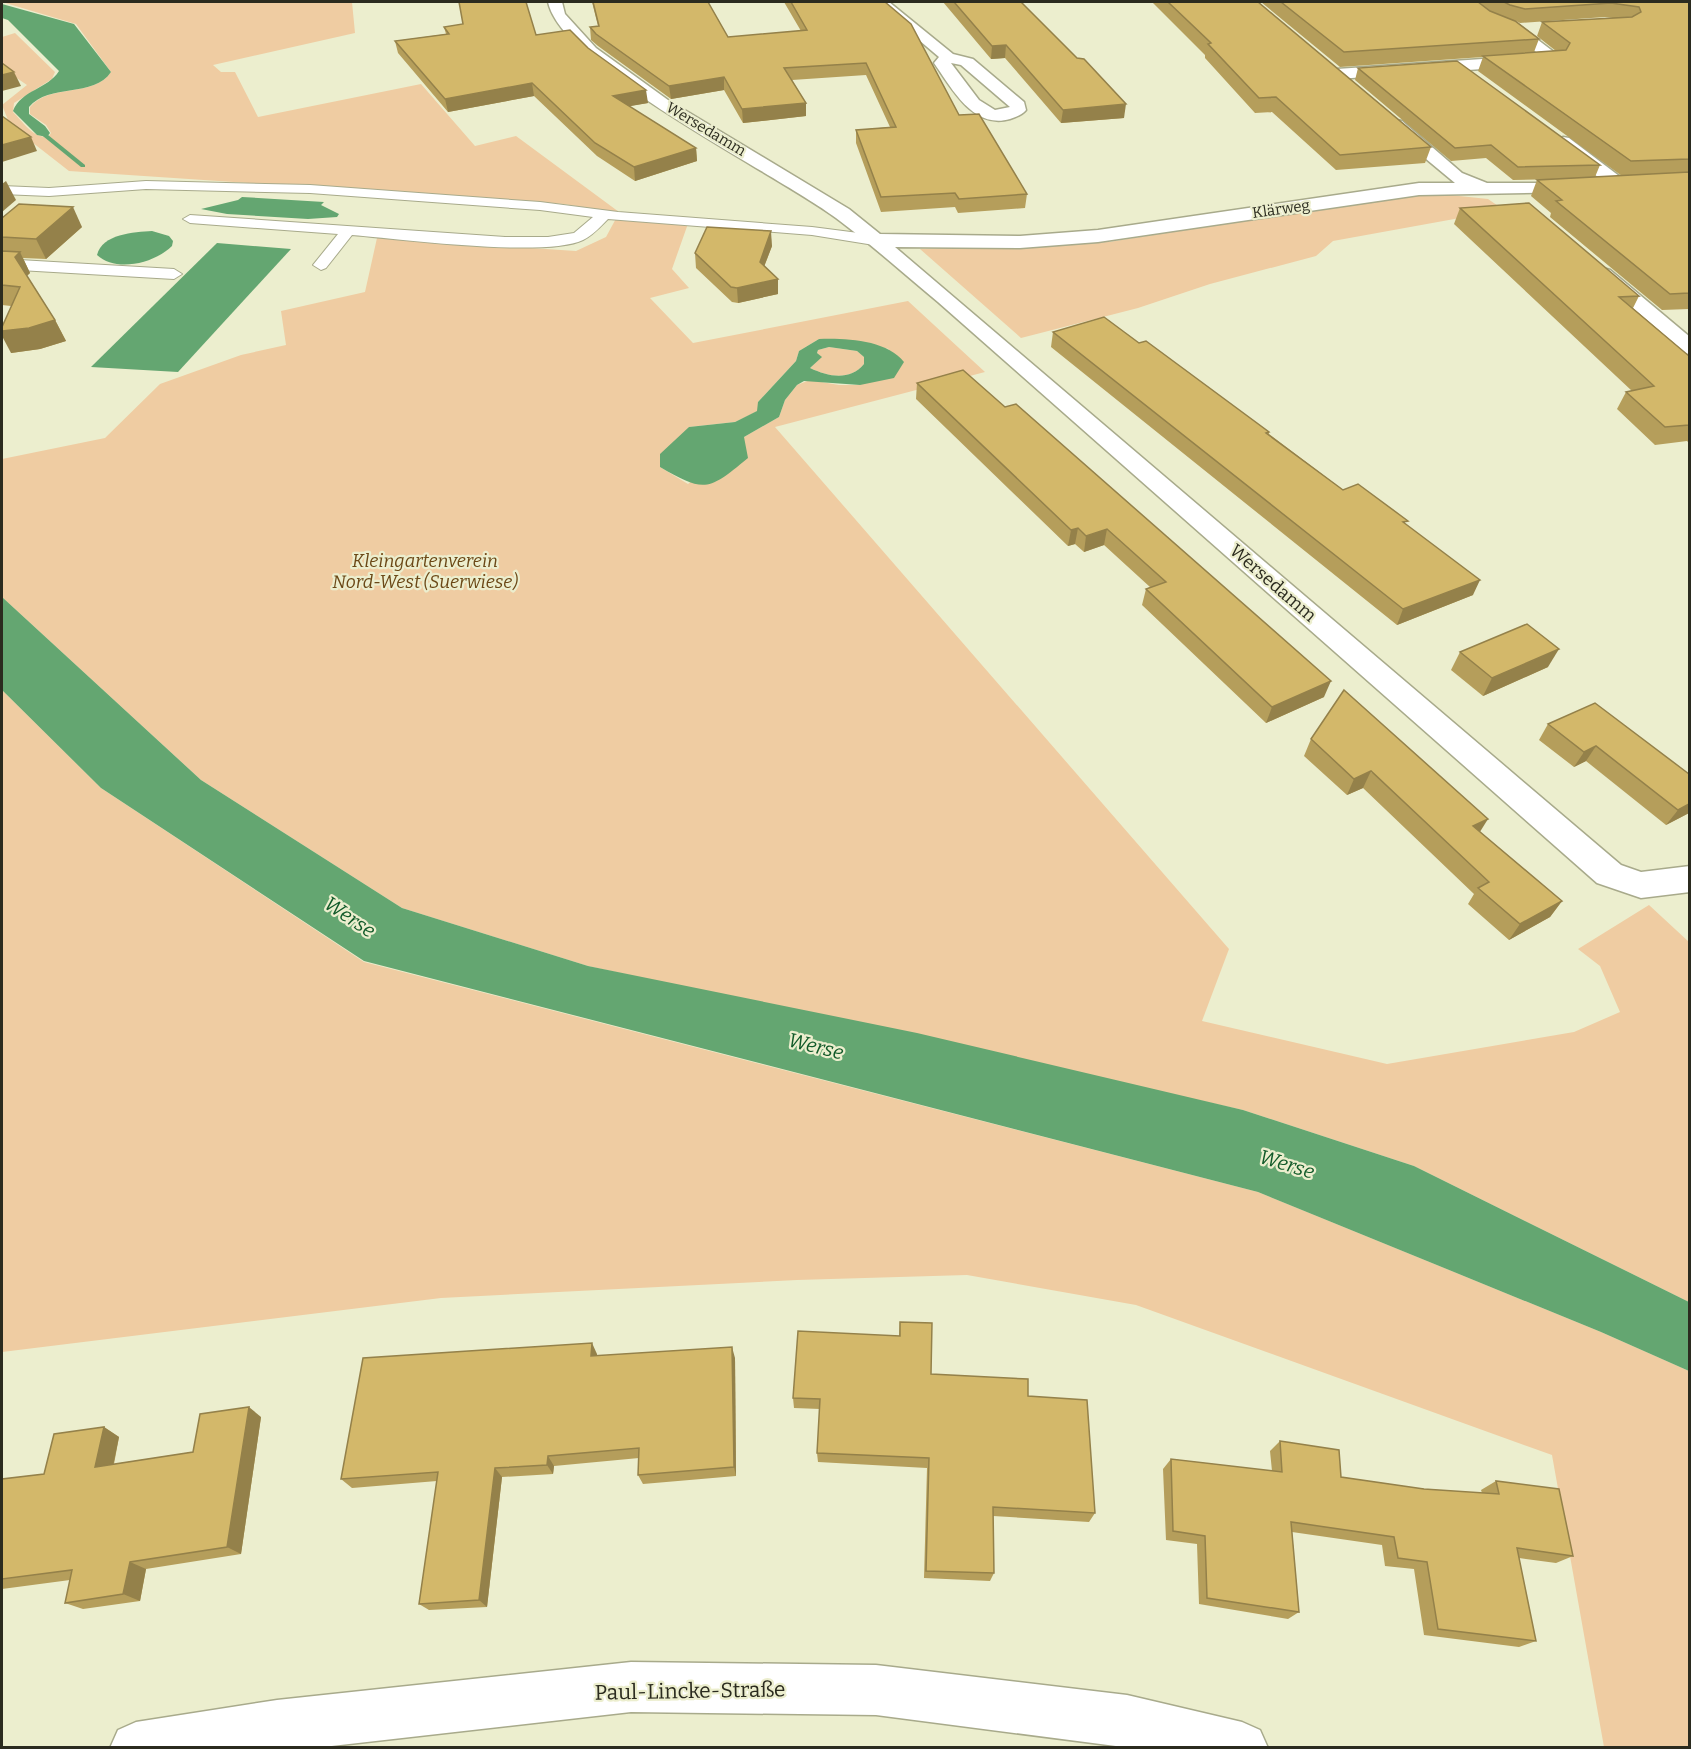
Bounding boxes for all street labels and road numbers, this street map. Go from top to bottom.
street label: Wersedamm [663,98,750,160]
street label: Klärweg [1251,196,1311,222]
street label: Wersedamm [1225,539,1321,627]
street label: Paul-Lincke-Straße [595,1676,785,1706]

